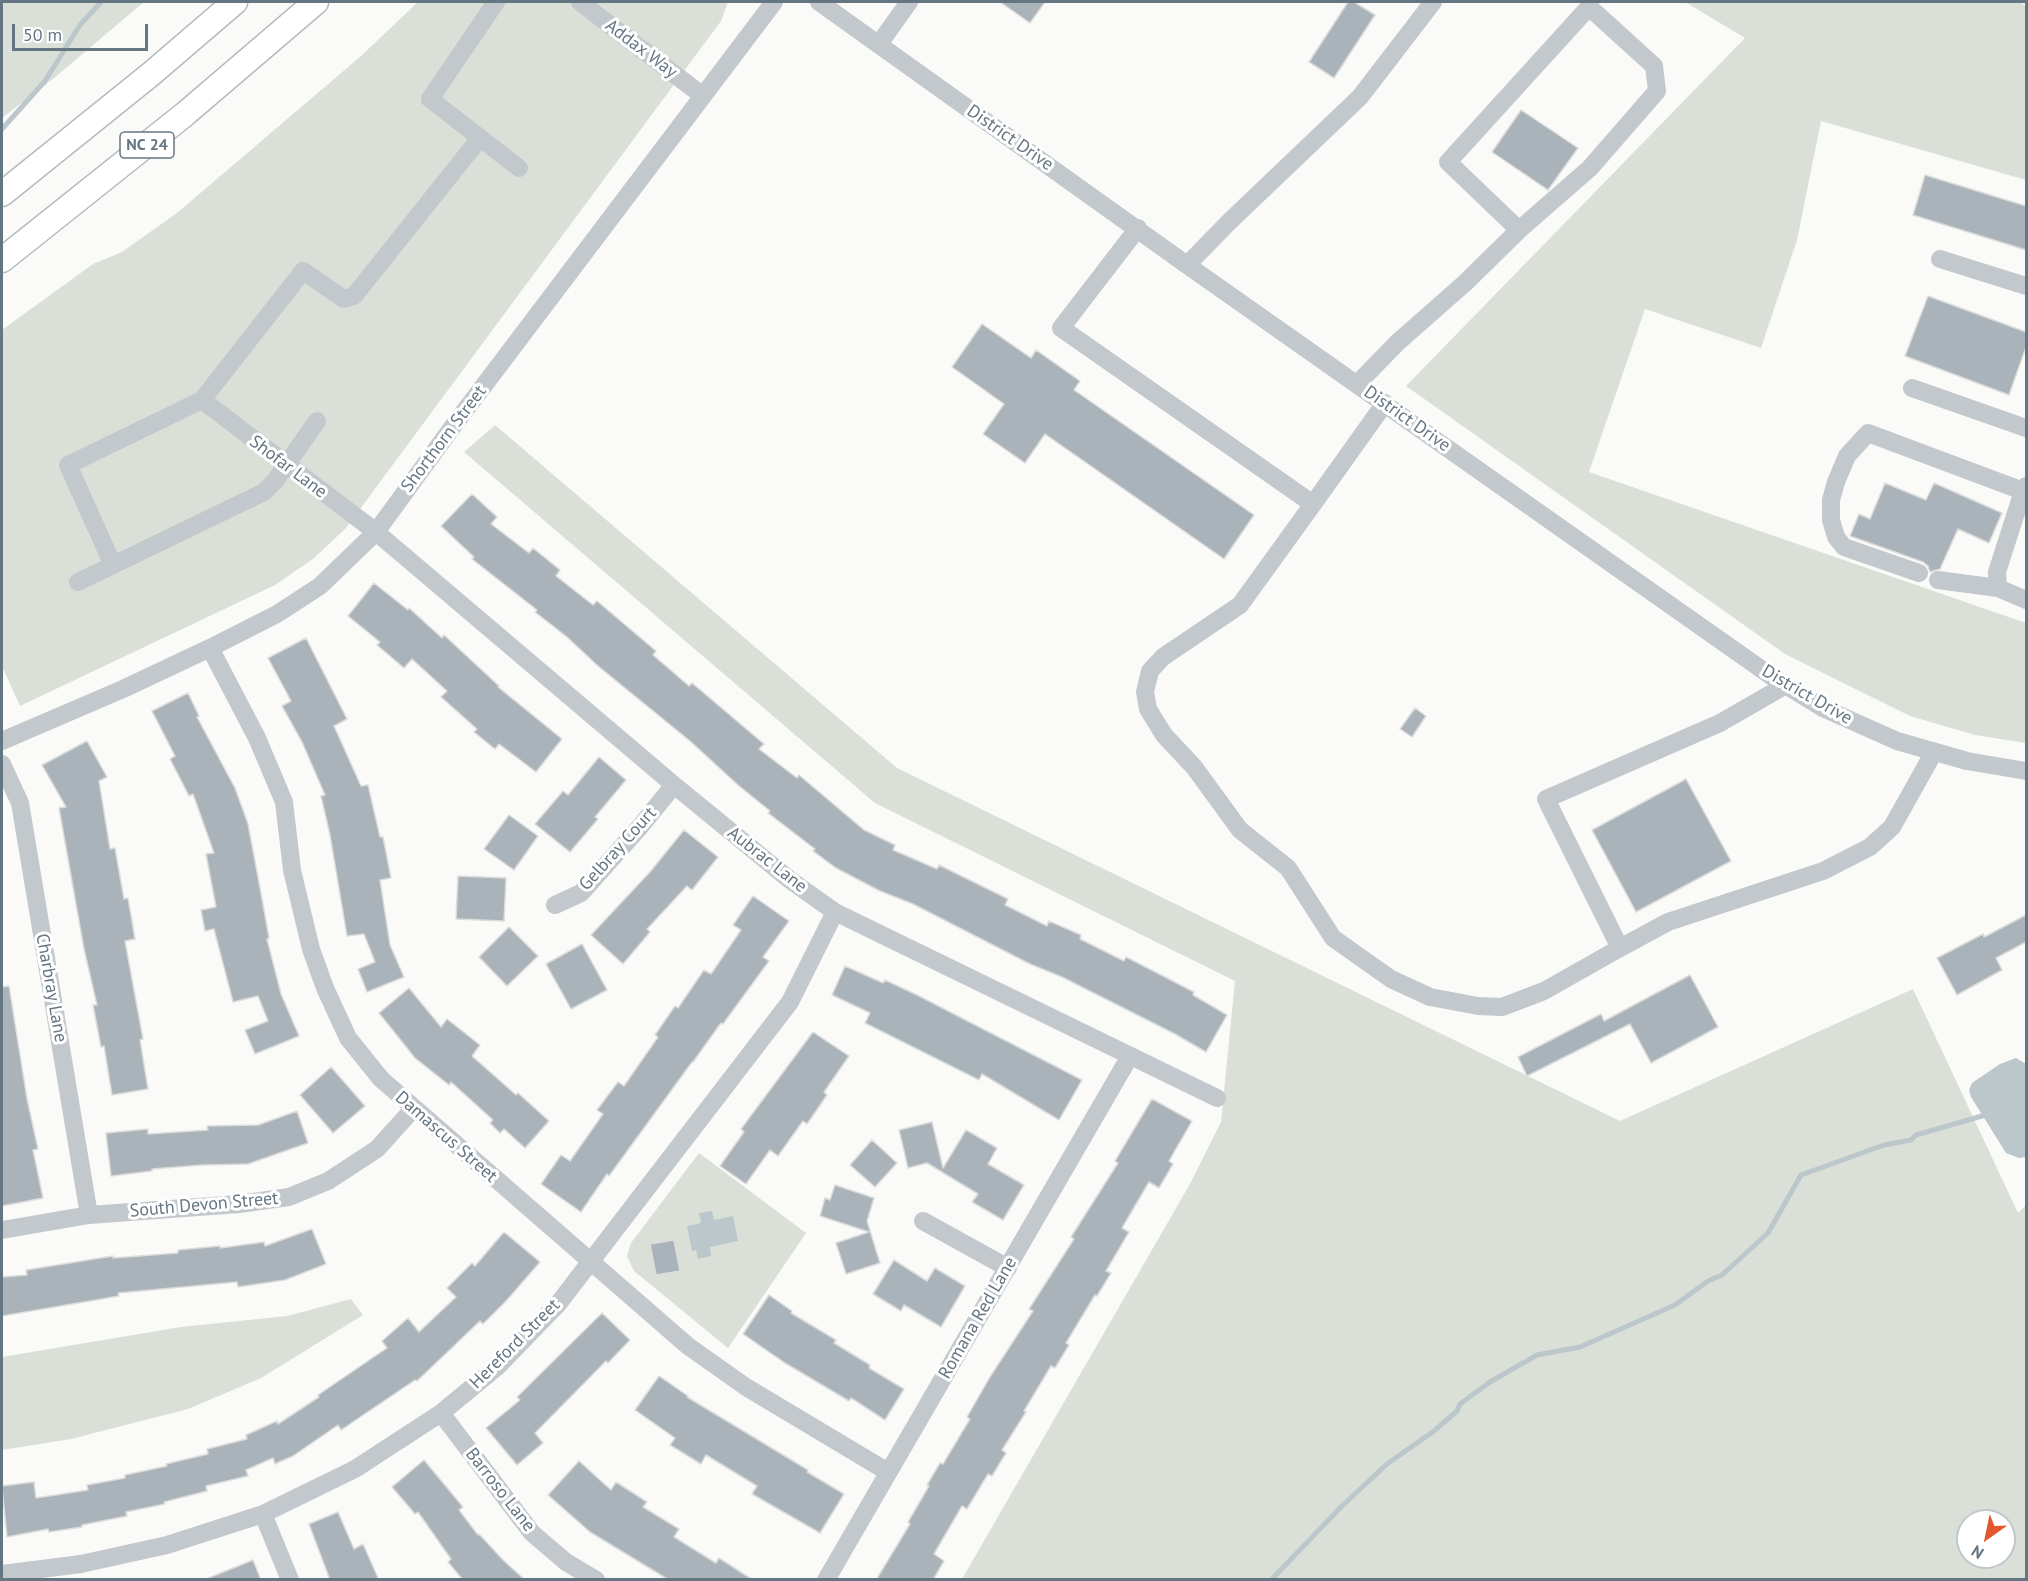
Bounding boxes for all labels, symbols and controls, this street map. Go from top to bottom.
scale bar [15,12,152,50]
street label: Addax Way [601,15,681,83]
text: 50 m [23,23,62,46]
street label: District Drive [963,100,1057,176]
road number: NC 24 [120,132,174,158]
street label: Shorthorn Street [397,381,491,497]
street label: District Drive [1360,381,1454,457]
street label: Shofar Lane [245,431,331,503]
street label: District Drive [1758,661,1856,729]
street label: Gelbray Court [575,803,661,895]
street label: Aubrac Lane [723,822,811,898]
street label: Charbray Lane [31,932,71,1044]
street label: Damascus Street [391,1087,501,1187]
street label: South Devon Street [129,1188,279,1222]
street label: Romana Red Lane [934,1253,1022,1383]
street label: Hereford Street [466,1295,564,1393]
street label: Barroso Lane [461,1444,539,1536]
north arrow [1956,1509,2016,1569]
text: N [1967,1541,1987,1564]

